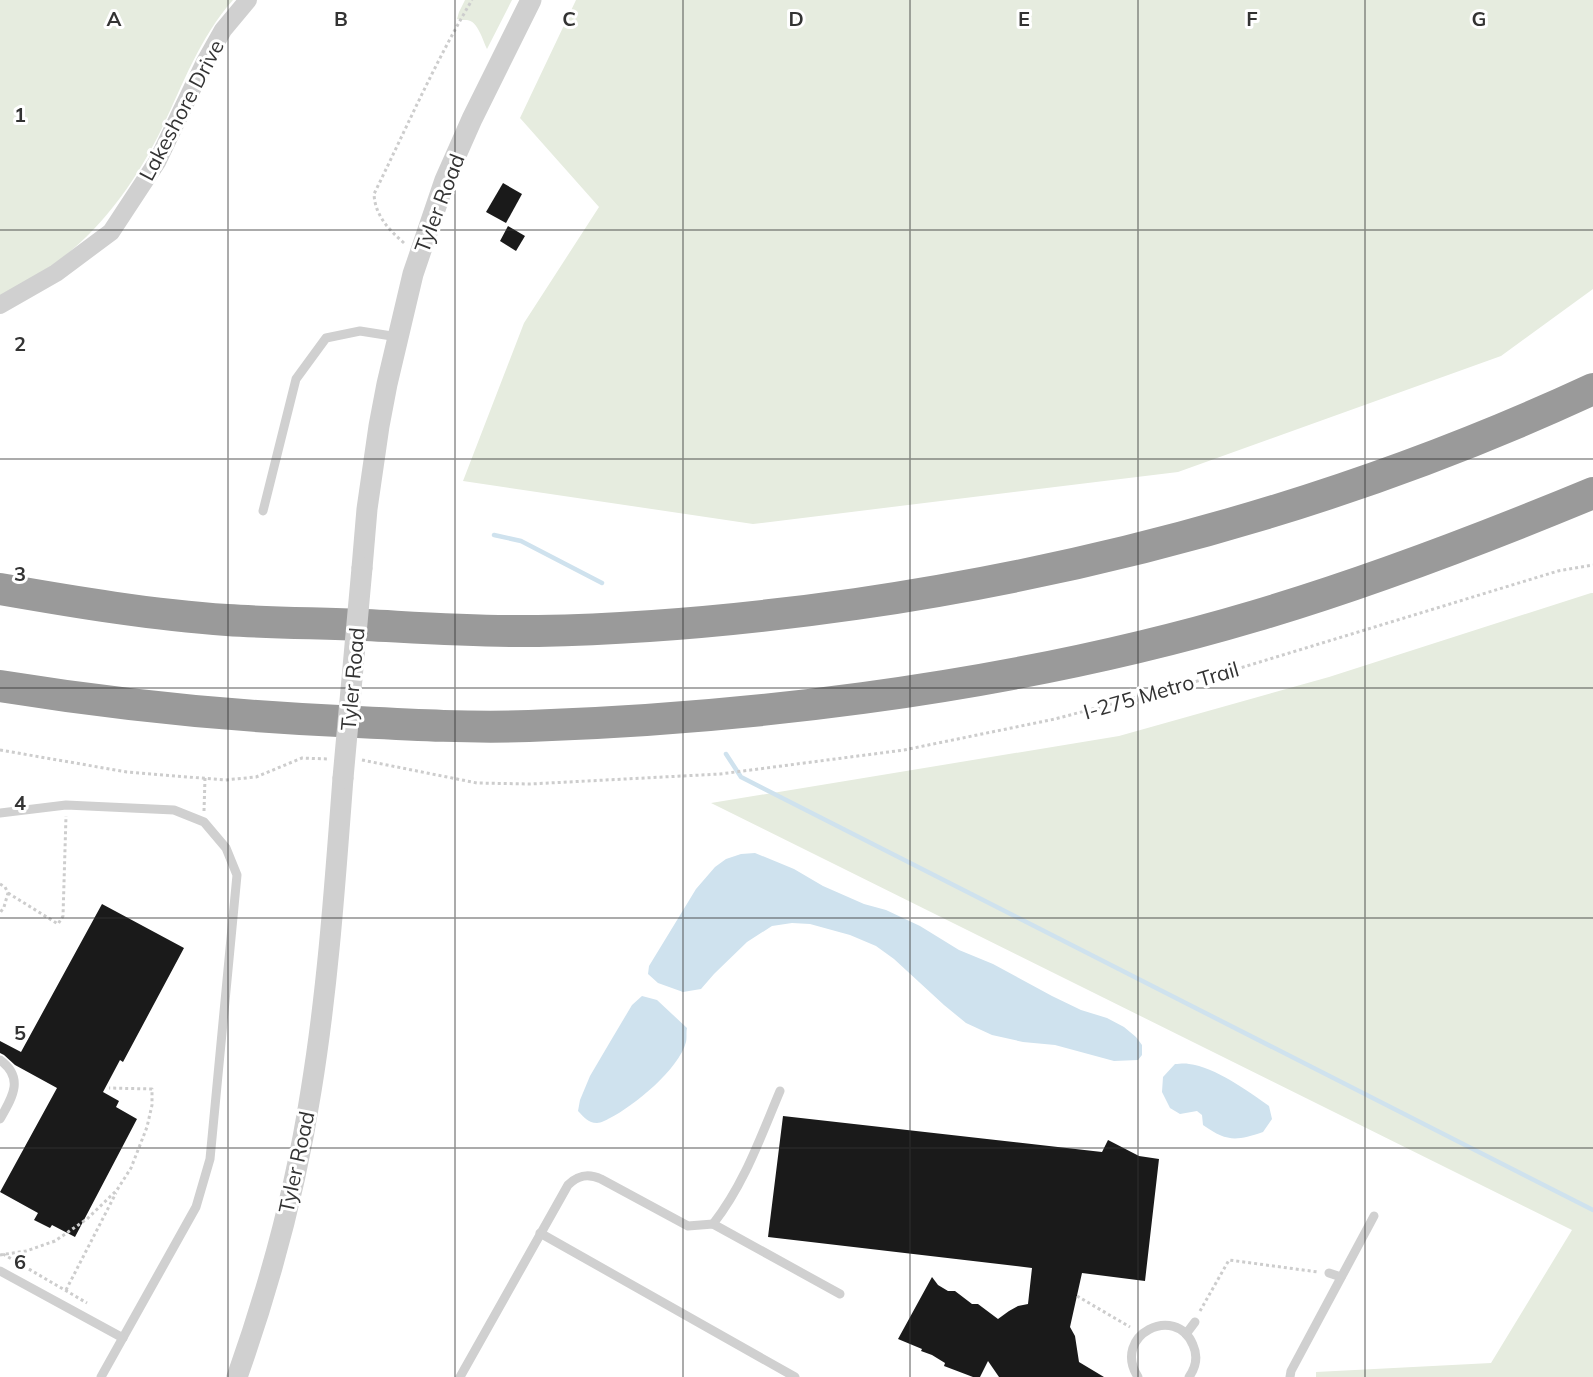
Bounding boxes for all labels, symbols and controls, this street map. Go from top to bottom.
text: A [107,6,122,31]
text: B [334,6,348,31]
text: C [562,6,576,31]
text: D [788,6,804,31]
text: E [1018,6,1030,31]
text: F [1246,6,1258,31]
text: G [1472,6,1486,31]
street label: Lakeshore Drive [133,35,229,185]
text: 1 [14,102,26,127]
street label: Tyler Road [408,150,470,256]
text: 2 [14,331,26,356]
text: 3 [14,561,26,586]
street label: Tyler Road [335,626,369,732]
street label: I-275 Metro Trail [1080,655,1242,725]
text: 4 [14,790,26,815]
text: 5 [14,1020,26,1045]
street label: Tyler Road [273,1109,319,1215]
text: 6 [14,1249,26,1274]

